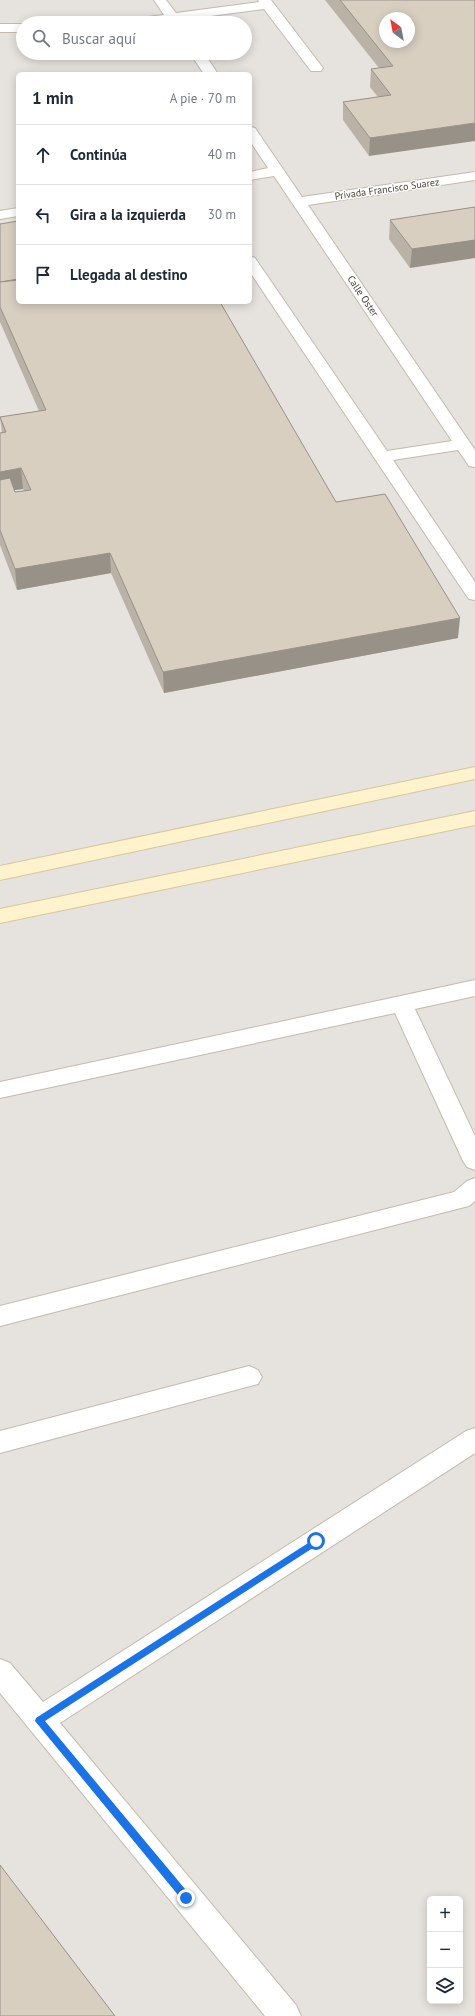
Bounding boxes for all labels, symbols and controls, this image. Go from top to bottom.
north arrow [379,12,415,48]
search box [16,16,252,60]
icon: search [30,27,52,49]
text: Buscar aquí [62,29,136,48]
text: 1 min [32,87,73,109]
text: A pie · 70 m [170,90,236,107]
icon: ahead [32,144,54,166]
text: Continúa [70,145,127,164]
text: 40 m [208,146,236,163]
street label: Privada Francisco Suarez [334,175,440,203]
icon: left [32,204,54,226]
text: Gira a la izquierda [70,205,186,224]
text: 30 m [208,206,236,223]
icon: arrive [32,264,54,286]
text: Llegada al destino [70,265,188,284]
street label: Calle Oster [344,273,382,320]
route start [307,1532,325,1550]
route end [177,1889,195,1907]
map controls [427,1896,463,2004]
button: + [427,1896,463,1932]
button: − [427,1932,463,1968]
button: layers [427,1968,463,2004]

